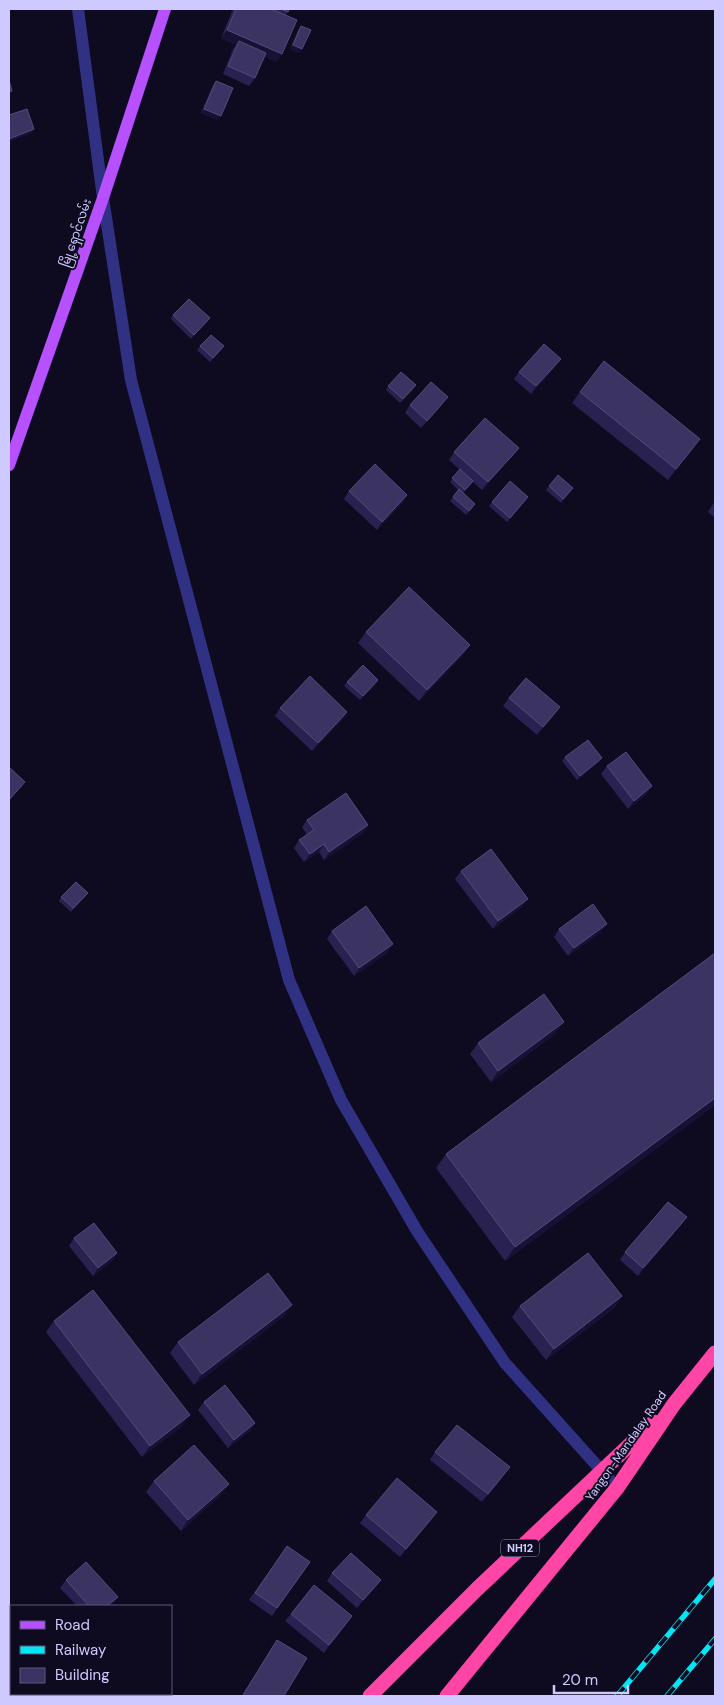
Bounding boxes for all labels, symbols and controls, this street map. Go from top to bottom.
street label: မြို့ရှောင်လမ်း [56,196,97,270]
street label: Yangon-Mandalay Road [582,1388,670,1504]
road number: NH12 [501,1540,539,1556]
legend [10,1605,172,1695]
text: Road [55,1615,90,1635]
text: Railway [55,1640,107,1660]
scale bar [554,1662,628,1694]
text: Building [55,1665,110,1685]
text: 20 m [562,1670,598,1690]

